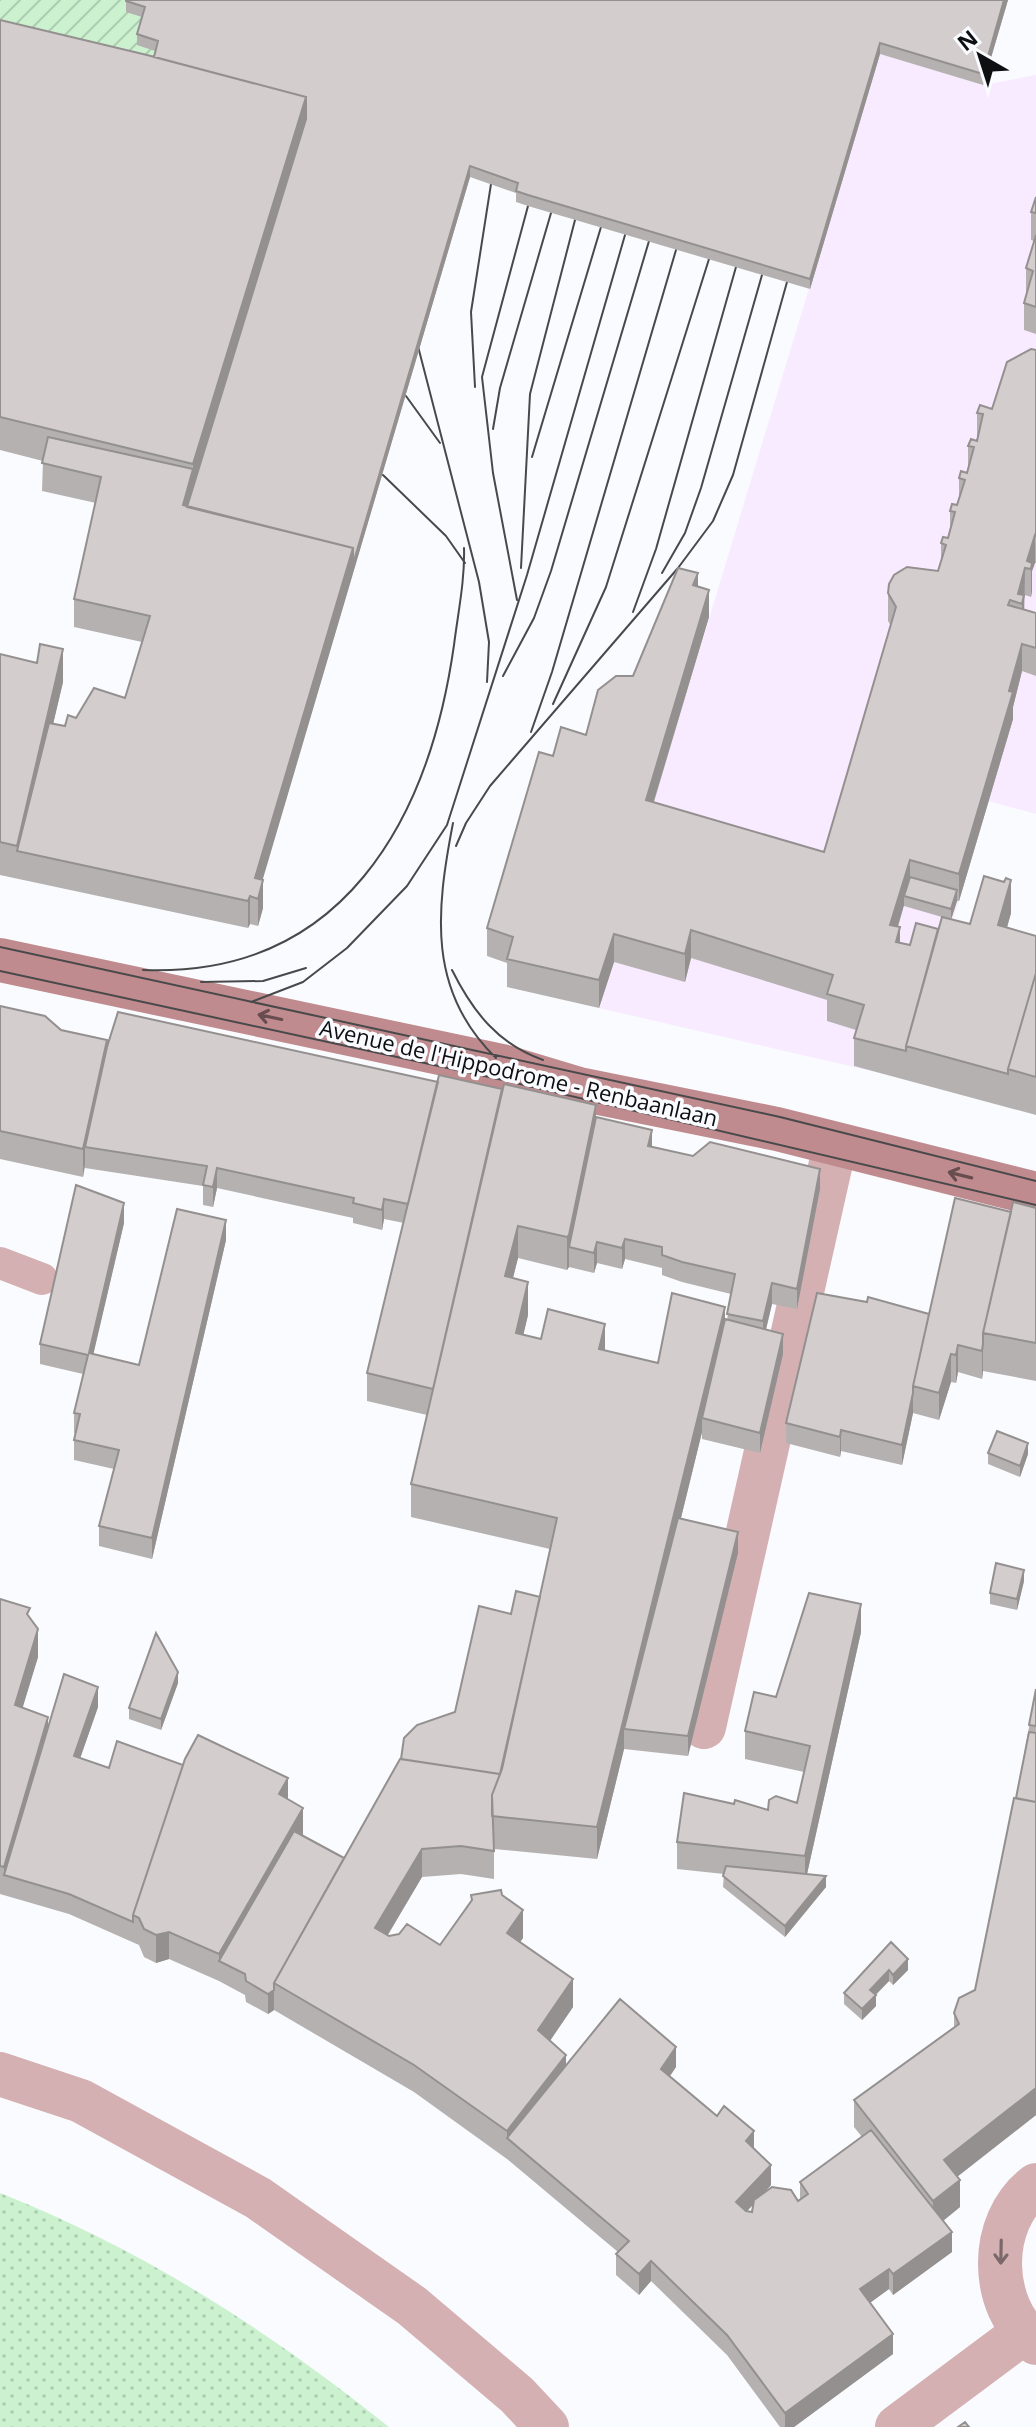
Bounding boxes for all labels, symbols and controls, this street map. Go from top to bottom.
north arrow [940,16,1020,96]
text: N [950,22,983,57]
one-way arrow [258,1009,284,1024]
street label: Avenue de l'Hippodrome - Renbaanlaan [317,1012,721,1132]
one-way arrow [948,1167,974,1182]
one-way arrow [994,2238,1009,2265]

